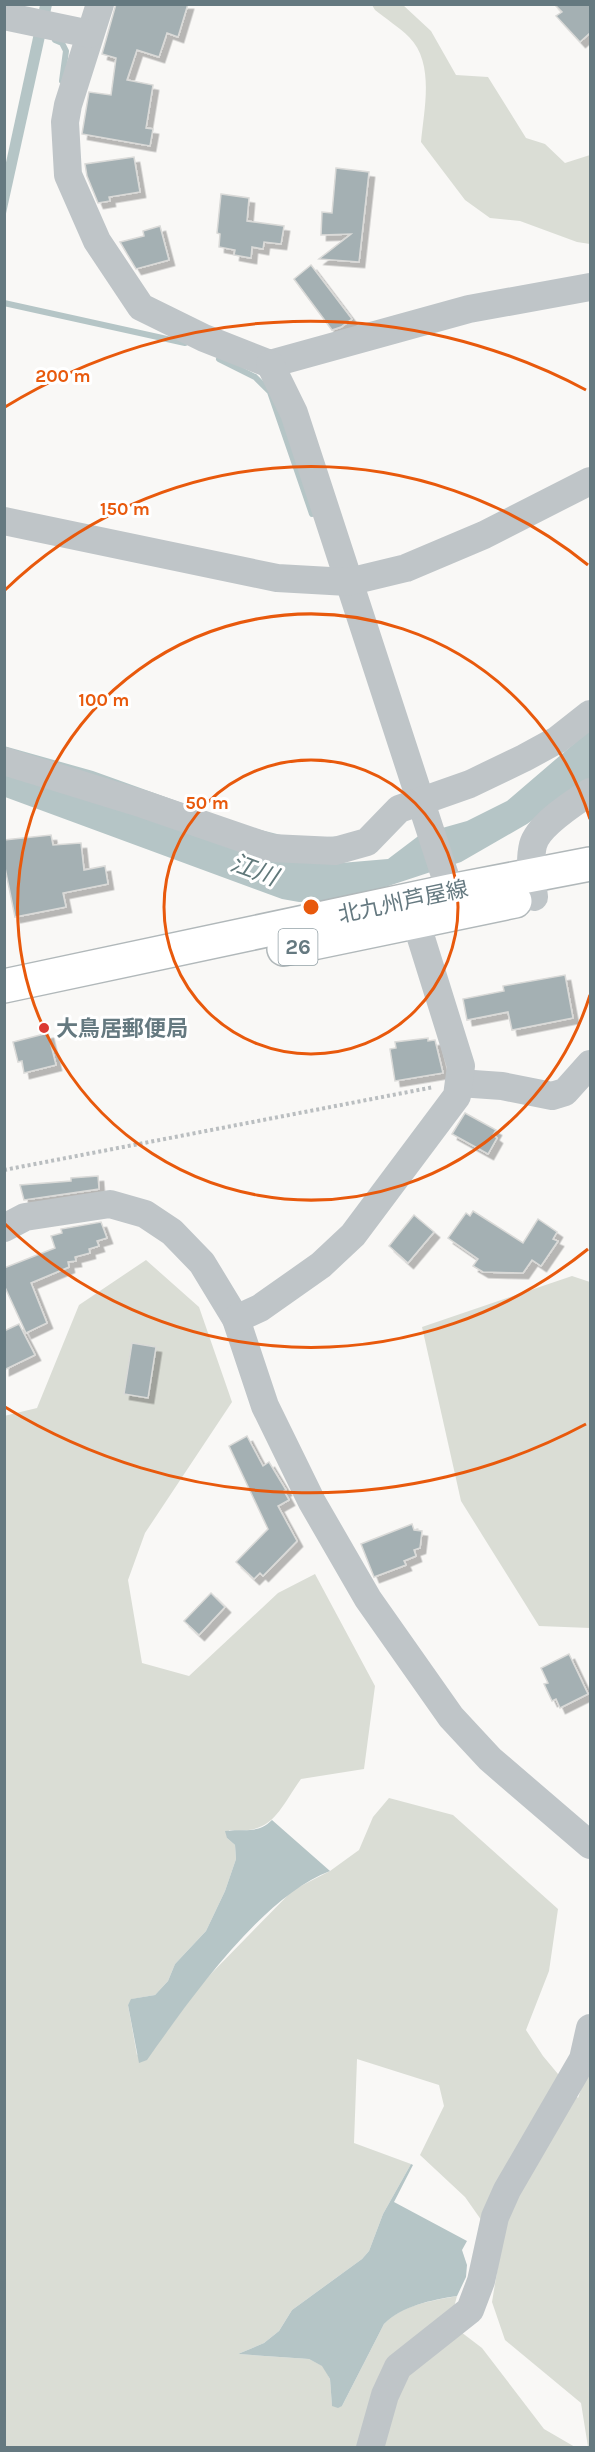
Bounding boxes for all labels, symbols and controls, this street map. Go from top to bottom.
text: 200 m [35,365,91,387]
text: 150 m [100,498,150,520]
text: 100 m [79,689,129,711]
text: 50 m [185,792,229,814]
water label: 江川 [227,849,284,892]
street label: 北九州芦屋線 [336,876,470,928]
centre of rings [301,897,321,917]
road number: 26 [278,929,318,965]
place label: 大鳥居郵便局 [56,1016,188,1042]
marker: 大鳥居郵便局 [37,1021,51,1035]

